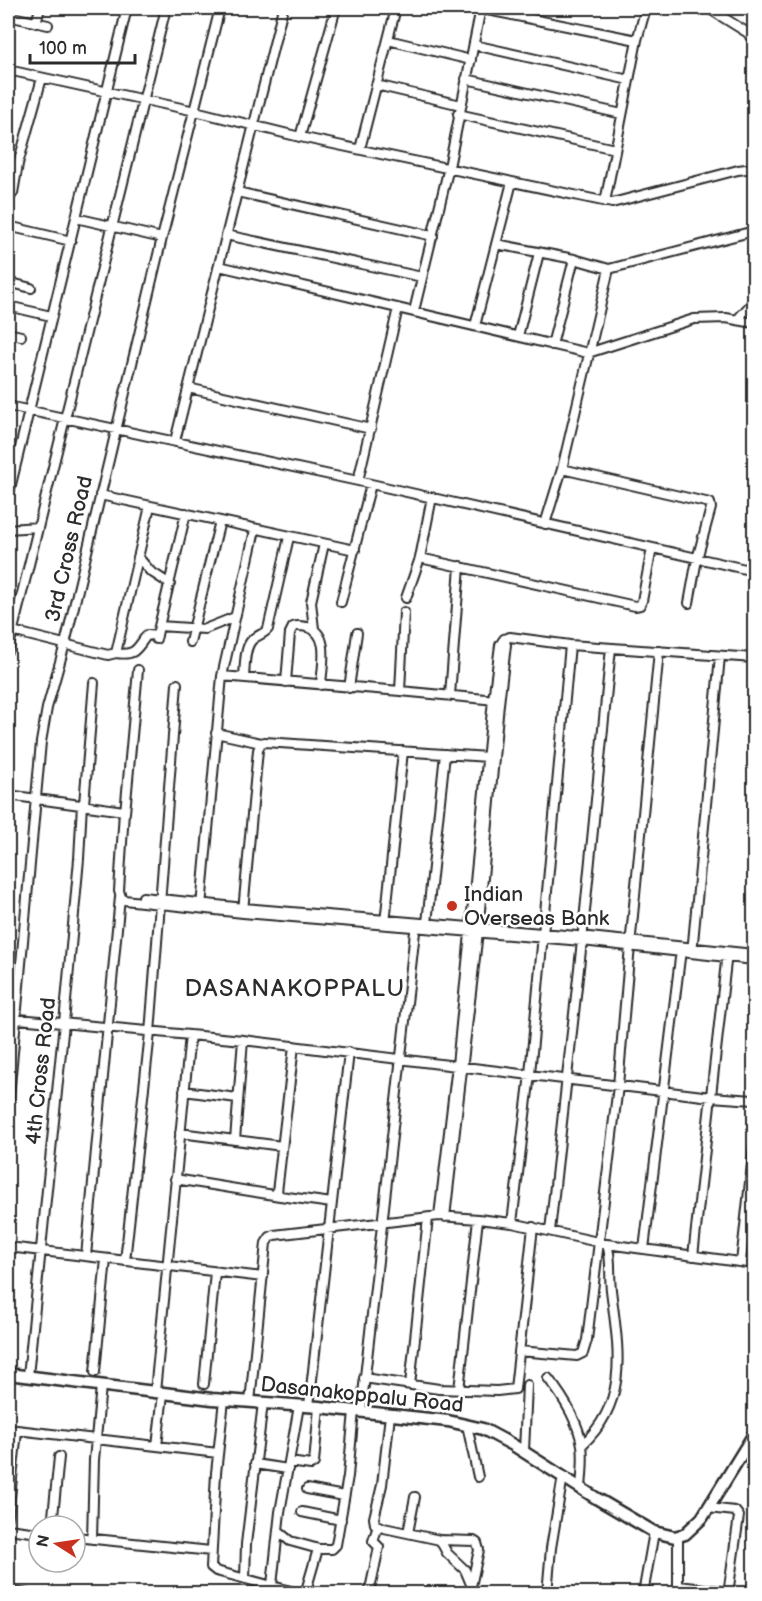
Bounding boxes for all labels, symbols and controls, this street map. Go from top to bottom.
scale bar [30,27,135,65]
text: 100 m [39,38,87,59]
street label: 3rd Cross Road [40,474,98,624]
place label: Indian Overseas Bank [464,882,610,931]
marker: Indian Overseas Bank [445,899,459,913]
district label: DASANAKOPPALU [185,974,405,1003]
street label: 4th Cross Road [21,996,61,1146]
street label: Dasanakoppalu Road [259,1372,465,1418]
north arrow [27,1514,87,1574]
text: N [33,1533,54,1549]

